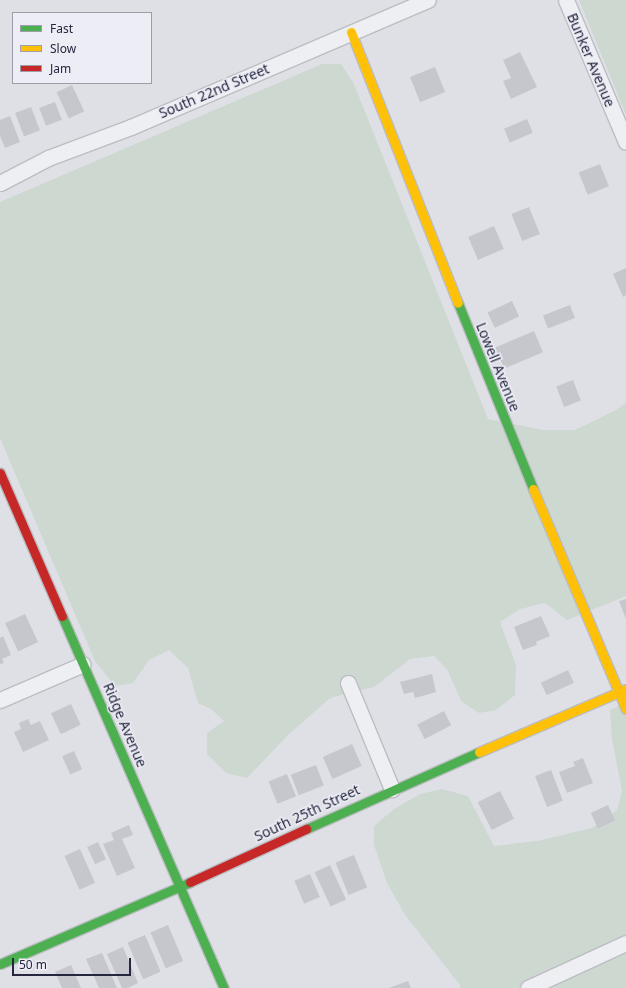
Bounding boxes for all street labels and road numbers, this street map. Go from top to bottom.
street label: Bunker Avenue [564,11,618,109]
street label: South 22nd Street [156,60,272,122]
street label: Lowell Avenue [473,320,523,414]
street label: Ridge Avenue [100,680,150,770]
street label: South 25th Street [252,781,362,845]

